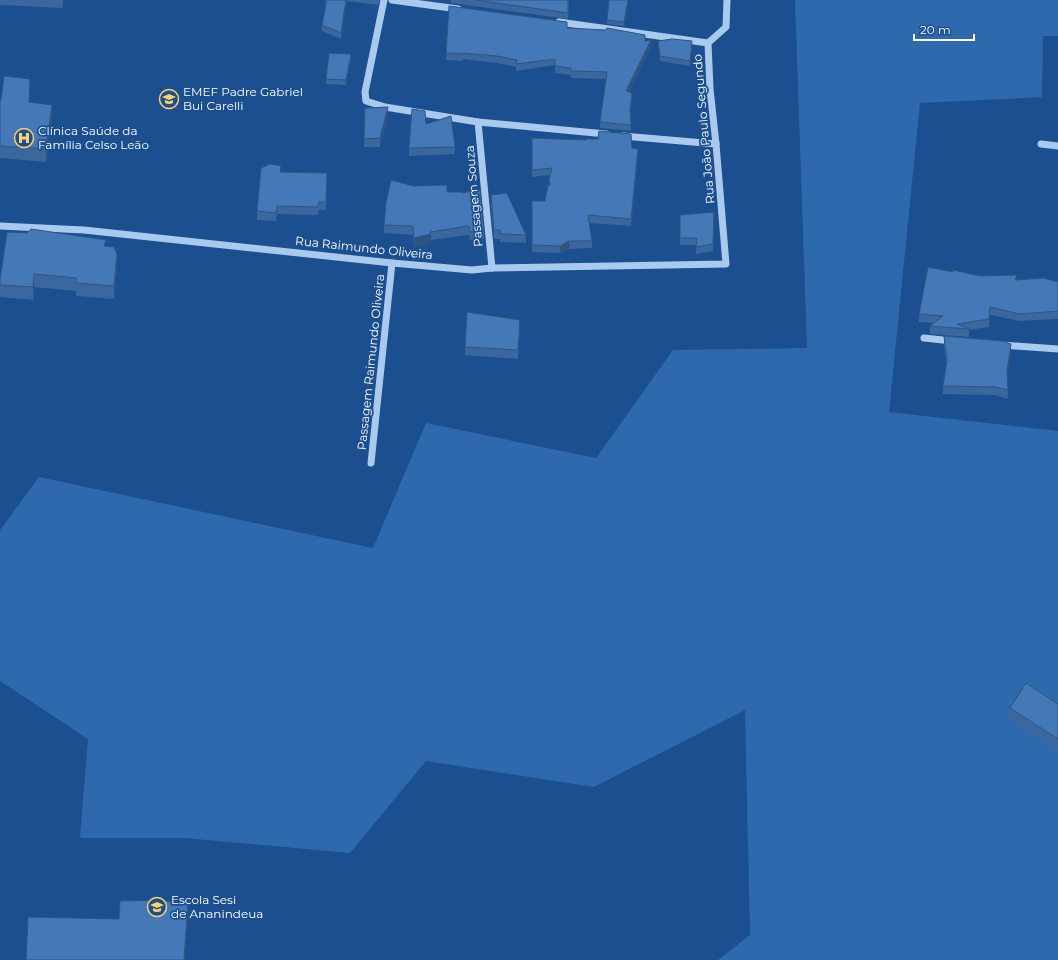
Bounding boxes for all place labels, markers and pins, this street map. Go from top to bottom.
place label: EMEF Padre Gabriel Bui Carelli [183,84,303,113]
school or university icon: EMEF Padre Gabriel Bui Carelli [158,88,180,110]
place label: Clínica Saúde da Família Celso Leão [38,123,149,152]
hospital icon: Clínica Saúde da Família Celso Leão [13,127,35,149]
place label: Escola Sesi de Ananindeua [171,892,263,921]
school or university icon: Escola Sesi de Ananindeua [146,896,168,918]

